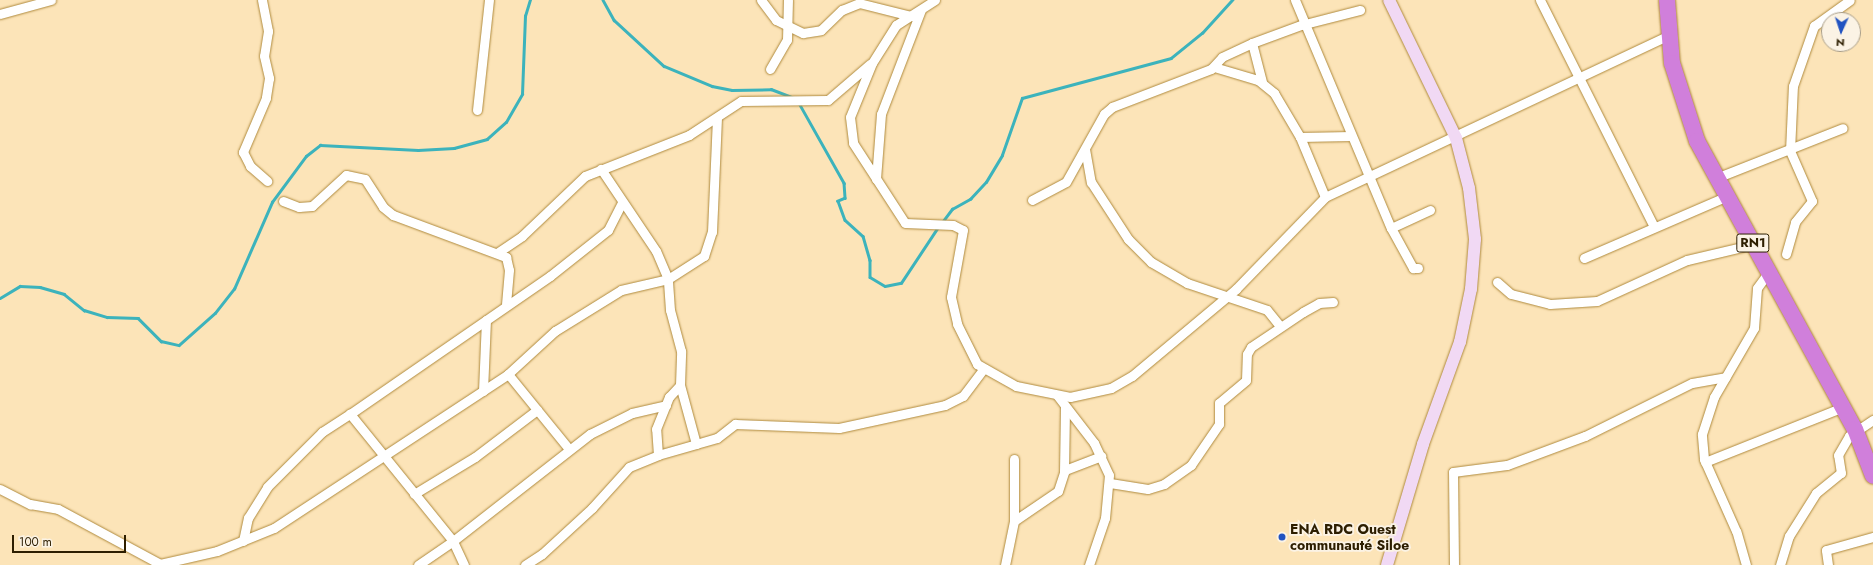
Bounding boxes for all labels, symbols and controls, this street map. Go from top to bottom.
north arrow [1821,12,1861,52]
text: N [1836,35,1845,51]
road number: RN1 [1736,232,1770,254]
place label: ENA RDC Ouest communauté Siloe [1290,521,1409,554]
scale bar [14,527,128,553]
marker: ENA RDC Ouest communauté Siloe [1277,532,1287,542]
text: 100 m [19,533,52,551]

